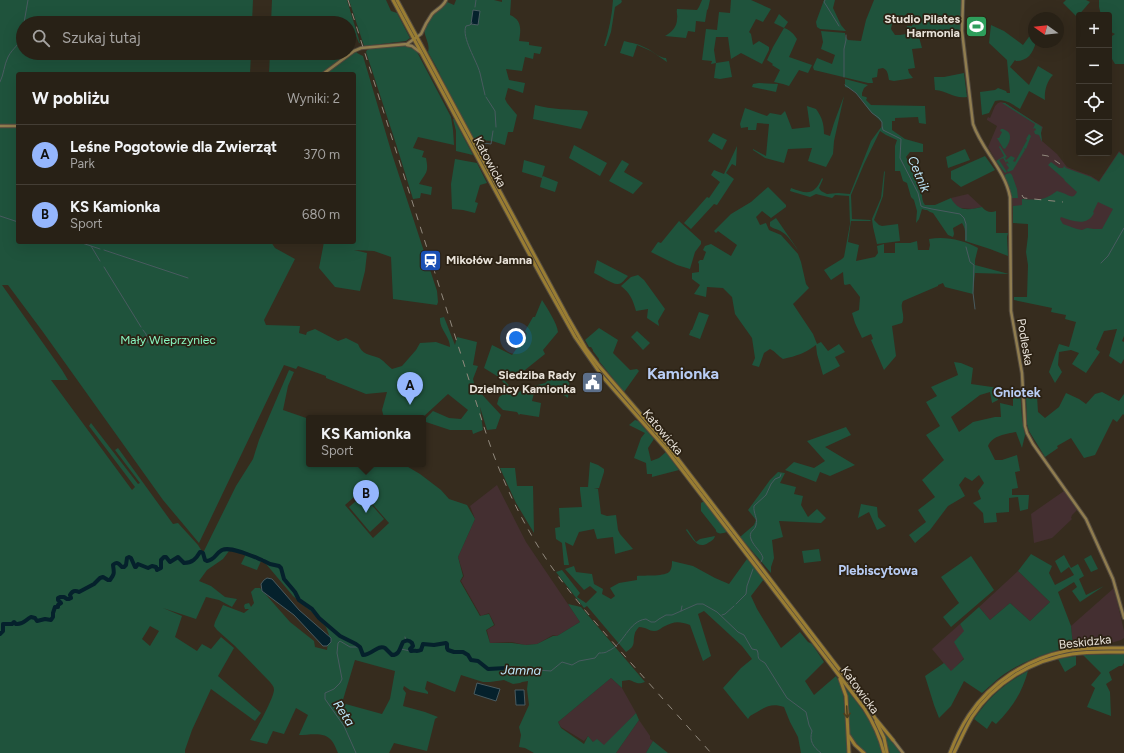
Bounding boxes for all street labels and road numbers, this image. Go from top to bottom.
street label: Katowicka [471,134,509,190]
street label: Podleska [1014,317,1036,367]
street label: Katowicka [640,406,686,458]
street label: Beskidzka [1058,632,1112,652]
street label: Katowicka [838,664,882,716]

